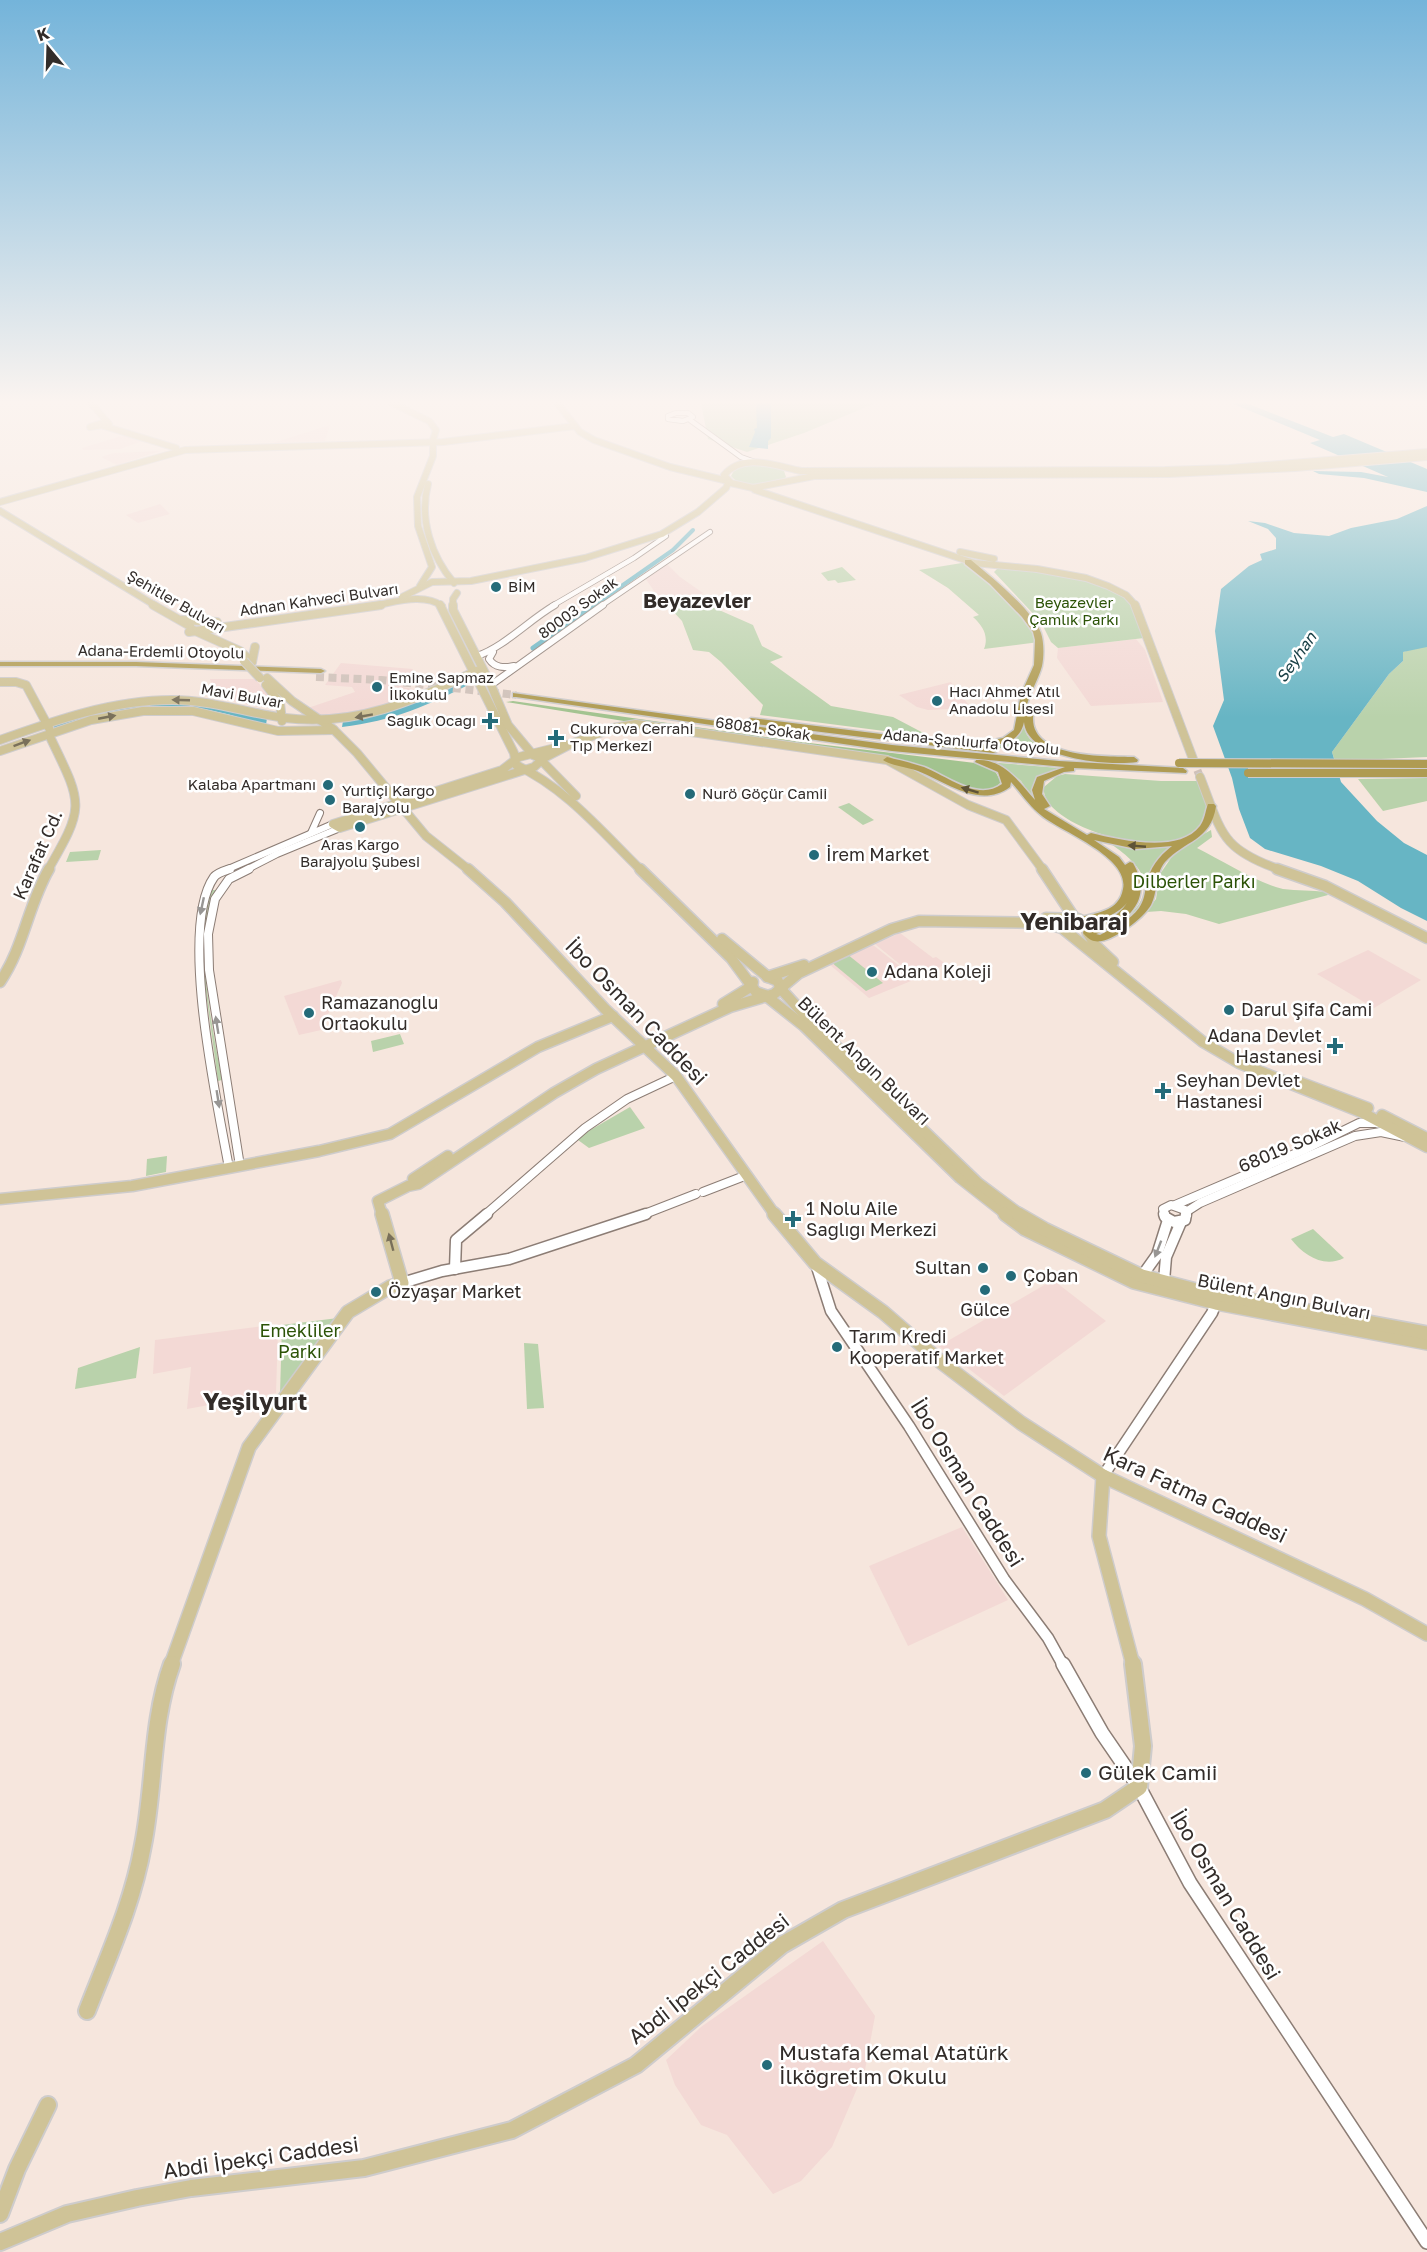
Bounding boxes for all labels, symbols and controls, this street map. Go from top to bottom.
north arrow [18,18,78,78]
text: K [34,22,52,45]
street label: Şehitler Bulvarı [124,566,229,637]
street label: 80003 Sokak [534,572,621,642]
place label: BİM [508,577,536,595]
street label: Adnan Kahveci Bulvarı [238,579,399,619]
marker: BİM [489,580,503,594]
district label: Beyazevler [643,588,751,612]
park label: Beyazevler Çamlık Parkı [1029,593,1119,628]
water label: Seyhan [1271,627,1321,686]
street label: Adana-Erdemli Otoyolu [78,641,244,661]
place label: Emine Sapmaz İlkokulu [389,668,494,703]
street label: Mavi Bulvar [200,679,285,711]
marker: Emine Sapmaz İlkokulu [370,680,384,694]
place label: Hacı Ahmet Atıl Anadolu Lisesi [949,682,1060,717]
marker: Hacı Ahmet Atıl Anadolu Lisesi [930,694,944,708]
one-way arrow [171,695,190,705]
place label: Saglık Ocagı [387,711,476,729]
one-way arrow [98,712,117,721]
one-way arrow [354,712,373,721]
marker: Saglık Ocagı [481,712,499,730]
street label: 68081. Sokak [714,712,812,744]
place label: Cukurova Cerrahi Tıp Merkezi [570,719,694,754]
street label: Adana-Şanlıurfa Otoyolu [882,724,1060,758]
marker: Cukurova Cerrahi Tıp Merkezi [547,729,565,747]
one-way arrow [13,738,31,748]
place label: Kalaba Apartmanı [188,775,316,793]
marker: Kalaba Apartmanı [321,778,335,792]
place label: Yurtiçi Kargo Barajyolu [342,781,435,816]
place label: Nurö Göçür Camii [702,784,827,802]
one-way arrow [961,785,979,794]
marker: Nurö Göçür Camii [683,787,697,801]
marker: Yurtiçi Kargo Barajyolu [323,793,337,807]
street label: Karafat Cd. [8,806,67,903]
marker: Aras Kargo Barajyolu Şubesi [353,820,367,834]
place label: Aras Kargo Barajyolu Şubesi [300,835,420,870]
one-way arrow [1127,841,1146,851]
place label: İrem Market [826,843,929,865]
marker: İrem Market [807,848,821,862]
park label: Dilberler Parkı [1132,870,1256,892]
one-way arrow [197,897,207,915]
district label: Yenibaraj [1020,906,1128,935]
street label: İbo Osman Caddesi [560,933,713,1090]
place label: Adana Koleji [884,960,991,982]
marker: Adana Koleji [865,965,879,979]
place label: Ramazanoğlu Ortaokulu [321,991,438,1034]
street label: Bülent Angın Bulvarı [794,991,936,1129]
place label: Darul Şifa Cami [1241,998,1372,1020]
marker: Darul Şifa Cami [1222,1003,1236,1017]
marker: Ramazanoğlu Ortaokulu [302,1006,316,1020]
one-way arrow [212,1016,221,1035]
place label: Adana Devlet Hastanesi [1207,1024,1322,1067]
marker: Adana Devlet Hastanesi [1326,1037,1344,1055]
place label: Seyhan Devlet Hastanesi [1176,1069,1300,1112]
marker: Seyhan Devlet Hastanesi [1154,1082,1172,1100]
one-way arrow [214,1090,223,1109]
street label: 68019 Sokak [1235,1114,1344,1177]
place label: 1 Nolu Aile Saglıgı Merkezi [806,1197,937,1240]
marker: 1 Nolu Aile Saglıgı Merkezi [784,1210,802,1228]
one-way arrow [385,1233,395,1251]
one-way arrow [1153,1241,1163,1259]
place label: Sultan [915,1256,971,1278]
marker: Sultan [976,1261,990,1275]
place label: Çoban [1023,1264,1078,1286]
street label: Bülent Angın Bulvarı [1196,1268,1373,1324]
marker: Çoban [1004,1269,1018,1283]
place label: Özyaşar Market [388,1280,522,1302]
marker: Gülce [978,1283,992,1297]
marker: Özyaşar Market [369,1285,383,1299]
place label: Gülce [960,1298,1010,1320]
park label: Emekliler Parkı [259,1319,341,1362]
place label: Tarım Kredi Kooperatif Market [849,1325,1004,1368]
marker: Tarım Kredi Kooperatif Market [830,1340,844,1354]
district label: Yeşilyurt [203,1386,307,1415]
street label: İbo Osman Caddesi [906,1394,1030,1571]
street label: Kara Fatma Caddesi [1099,1440,1292,1548]
place label: Gülek Camii [1098,1759,1217,1785]
marker: Gülek Camii [1079,1766,1093,1780]
street label: İbo Osman Caddesi [1165,1805,1287,1984]
street label: Abdi İpekçi Caddesi [623,1907,794,2049]
place label: Mustafa Kemal Atatürk İlköğretim Okulu [779,2039,1009,2089]
marker: Mustafa Kemal Atatürk İlköğretim Okulu [760,2058,774,2072]
street label: Abdi İpekçi Caddesi [161,2130,360,2184]

